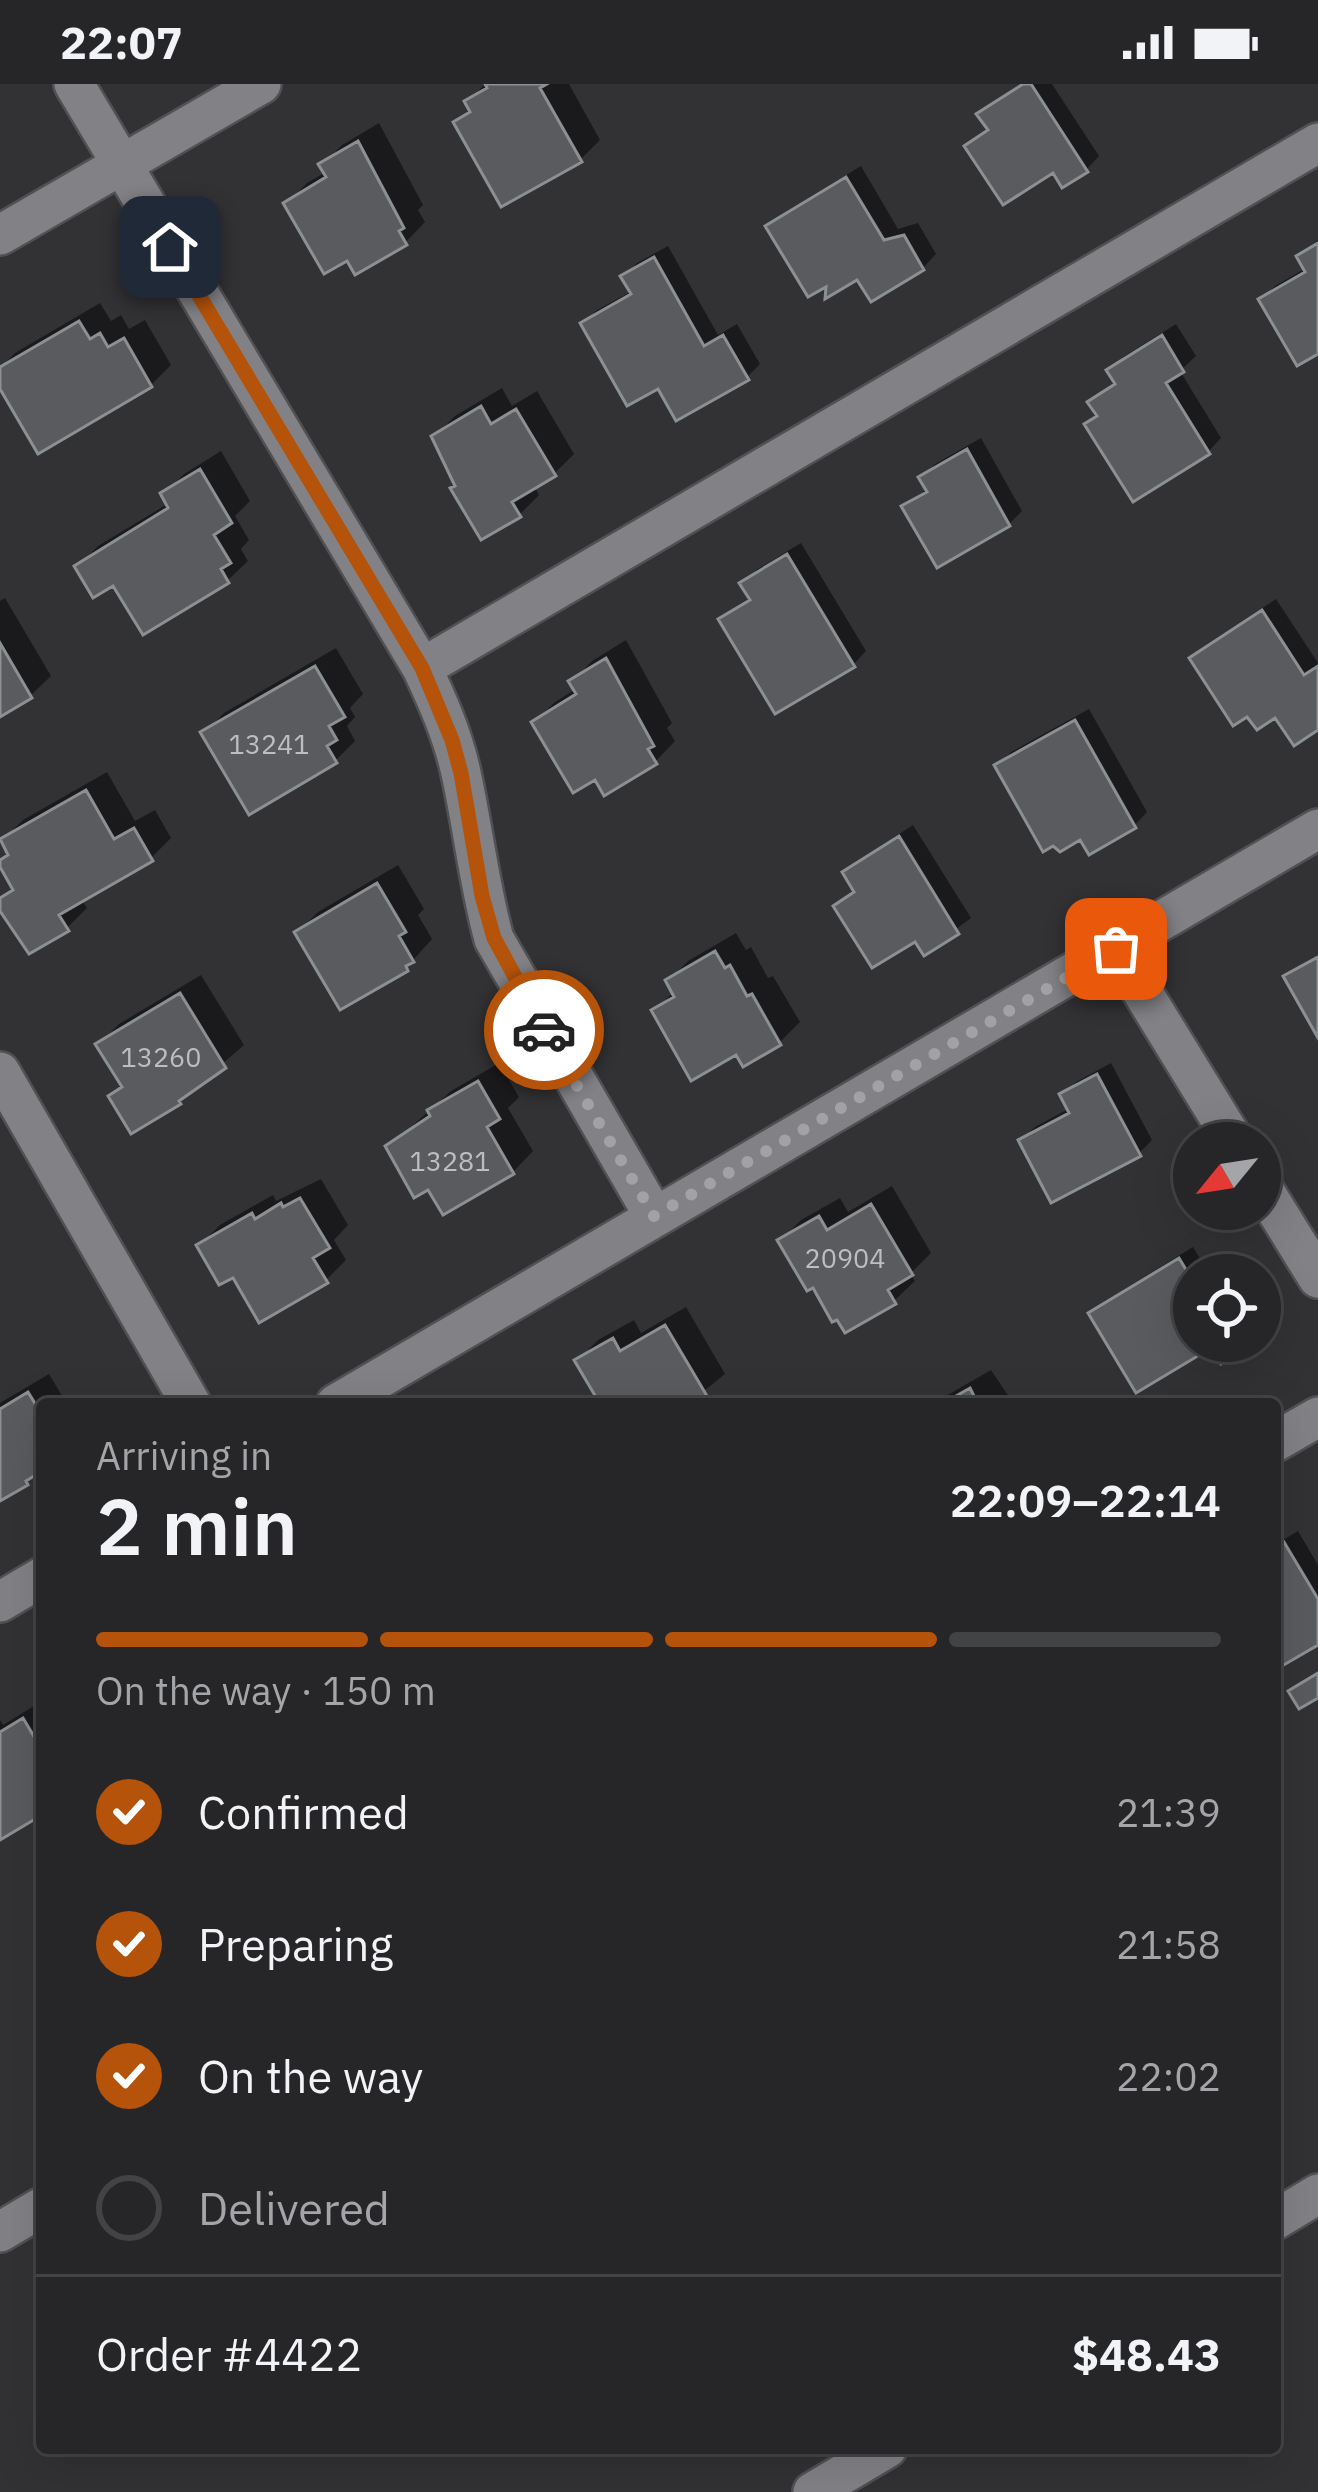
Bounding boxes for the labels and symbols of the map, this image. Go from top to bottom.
pin [119,196,221,298]
house number: 13241 [229,726,310,761]
pin [1065,898,1167,1000]
courier [484,970,604,1090]
house number: 13260 [121,1039,202,1074]
north arrow [1173,1122,1281,1230]
house number: 13281 [410,1143,491,1178]
house number: 20904 [805,1240,886,1275]

